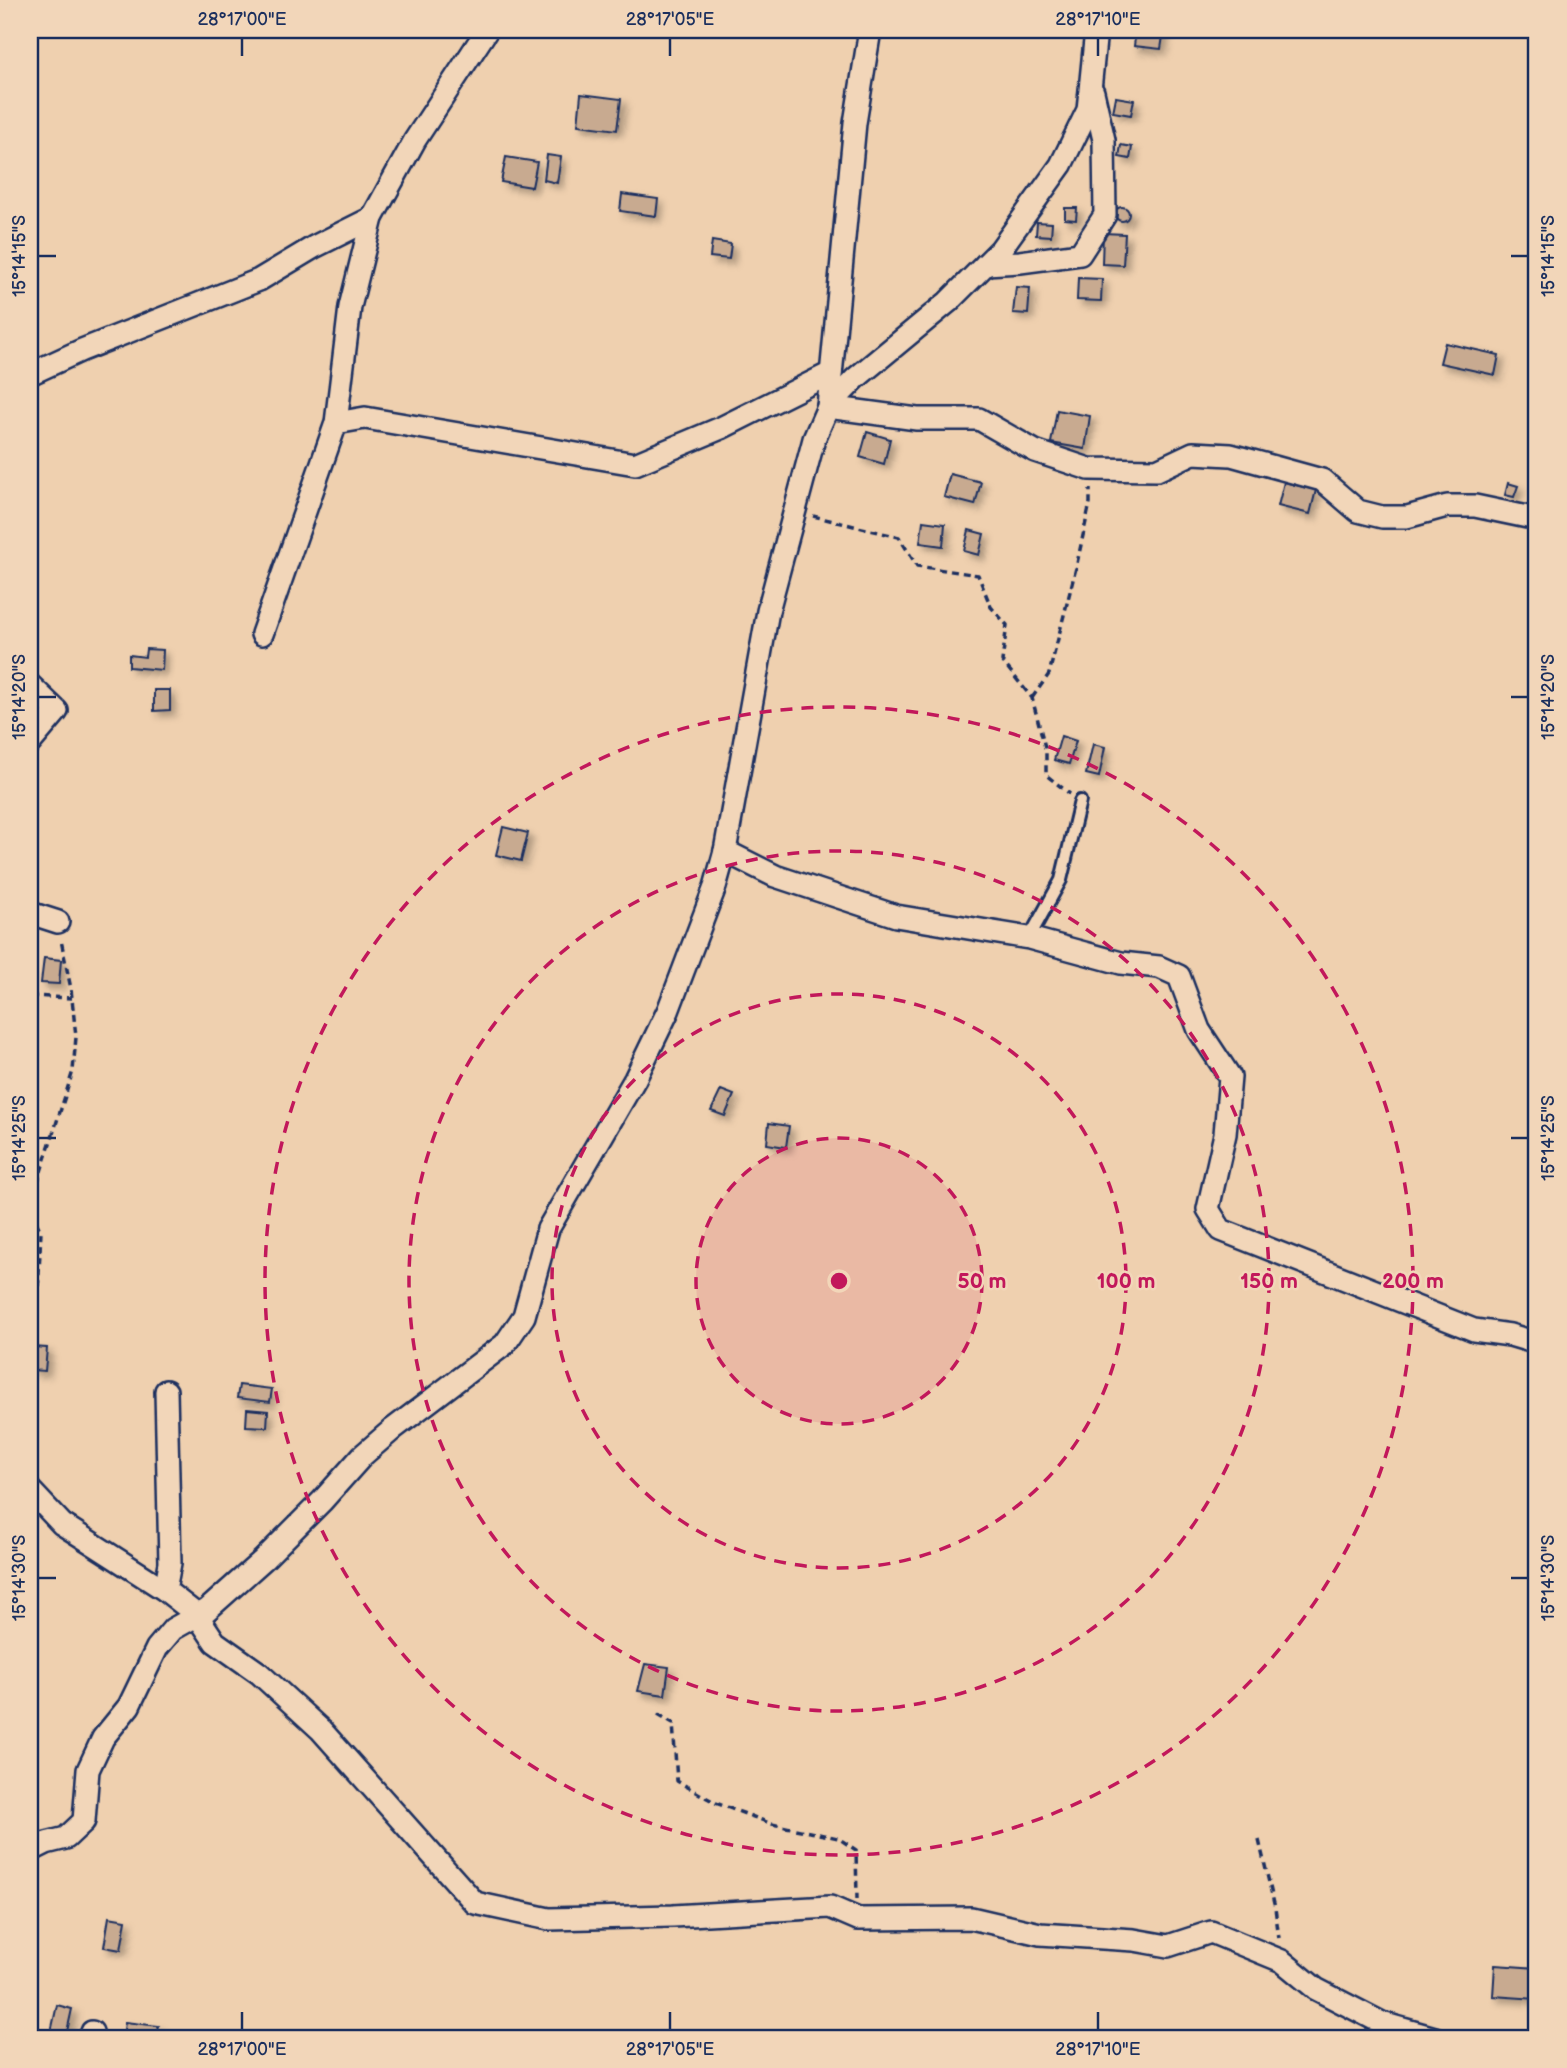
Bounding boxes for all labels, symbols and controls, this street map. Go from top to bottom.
text: 28°17'00"E [198,9,287,30]
text: 28°17'05"E [626,9,714,30]
text: 28°17'10"E [1055,9,1141,30]
text: 15°14'15"S [9,215,30,297]
text: 15°14'15"S [1538,215,1559,297]
text: 15°14'20"S [9,654,30,740]
text: 15°14'20"S [1538,654,1559,740]
text: 15°14'25"S [9,1095,30,1181]
text: 15°14'25"S [1538,1095,1559,1181]
centre of rings [827,1269,851,1293]
text: 50 m [958,1269,1006,1294]
text: 100 m [1097,1269,1155,1294]
text: 150 m [1240,1269,1298,1294]
text: 200 m [1382,1269,1444,1294]
text: 15°14'30"S [9,1535,30,1621]
text: 15°14'30"S [1538,1535,1559,1621]
text: 28°17'00"E [198,2039,287,2060]
text: 28°17'05"E [626,2039,714,2060]
text: 28°17'10"E [1055,2039,1141,2060]

